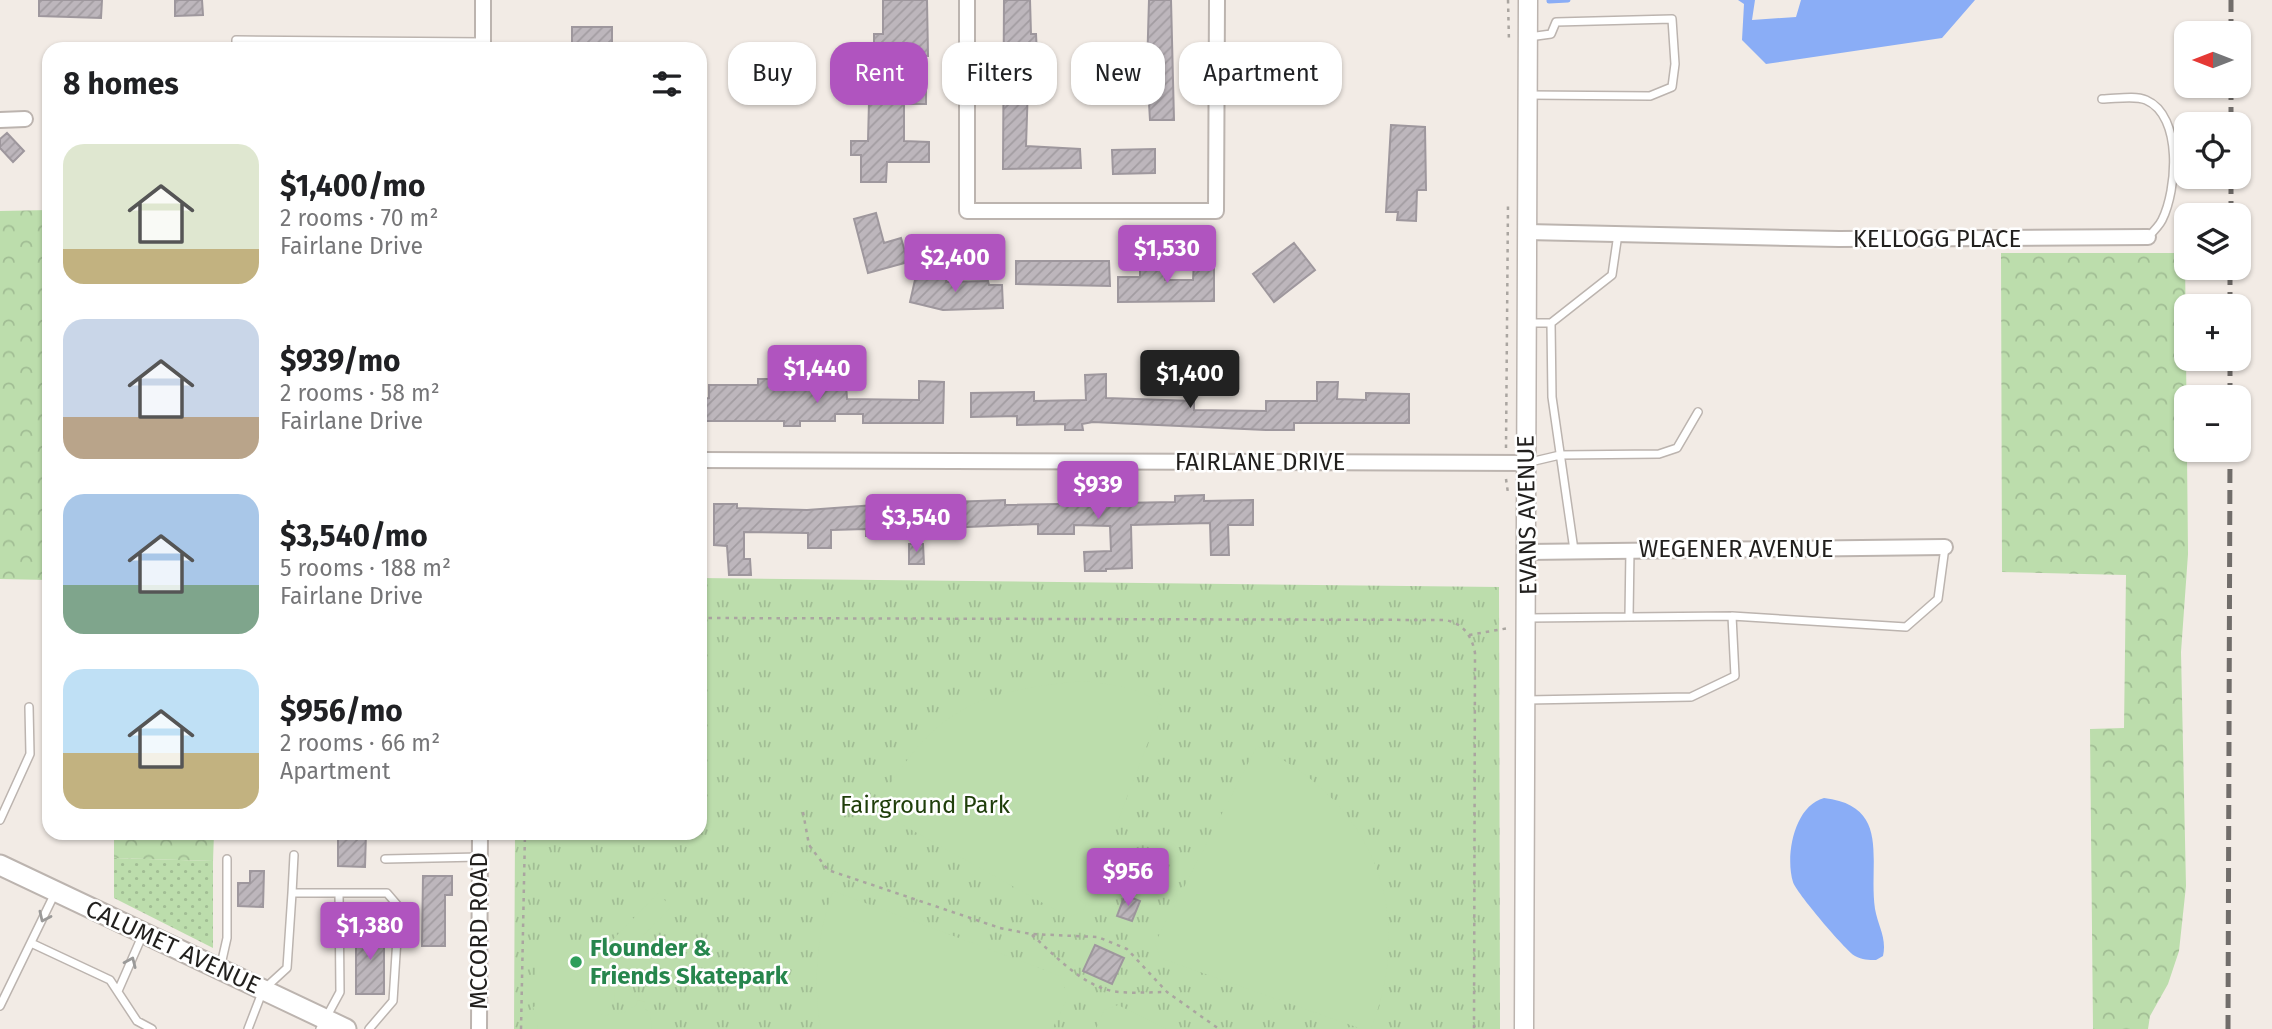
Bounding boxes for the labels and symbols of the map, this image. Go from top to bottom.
north arrow [2174,21,2250,98]
street label: KELLOGG PLACE [1853,225,2021,253]
pin: $1,530 [1110,226,1224,285]
pin: $2,400 [898,234,1012,294]
pin: $1,440 [760,346,874,405]
pin: $1,400 [1133,350,1247,410]
street label: EVANS AVENUE [1512,435,1542,595]
street label: FAIRLANE DRIVE [1175,448,1345,476]
pin: $939 [1057,462,1139,521]
pin: $3,540 [859,494,973,554]
street label: WEGENER AVENUE [1638,535,1834,563]
park label: Fairground Park [840,791,1011,819]
pin: $956 [1087,848,1169,908]
street label: MCCORD ROAD [465,852,493,1010]
street label: CALUMET AVENUE [81,894,265,1000]
pin: $1,380 [313,902,427,962]
one-way arrow [38,910,52,922]
place label: Flounder & Friends Skatepark [590,934,789,990]
marker: Flounder & Friends Skatepark [568,954,584,970]
one-way arrow [123,957,137,969]

